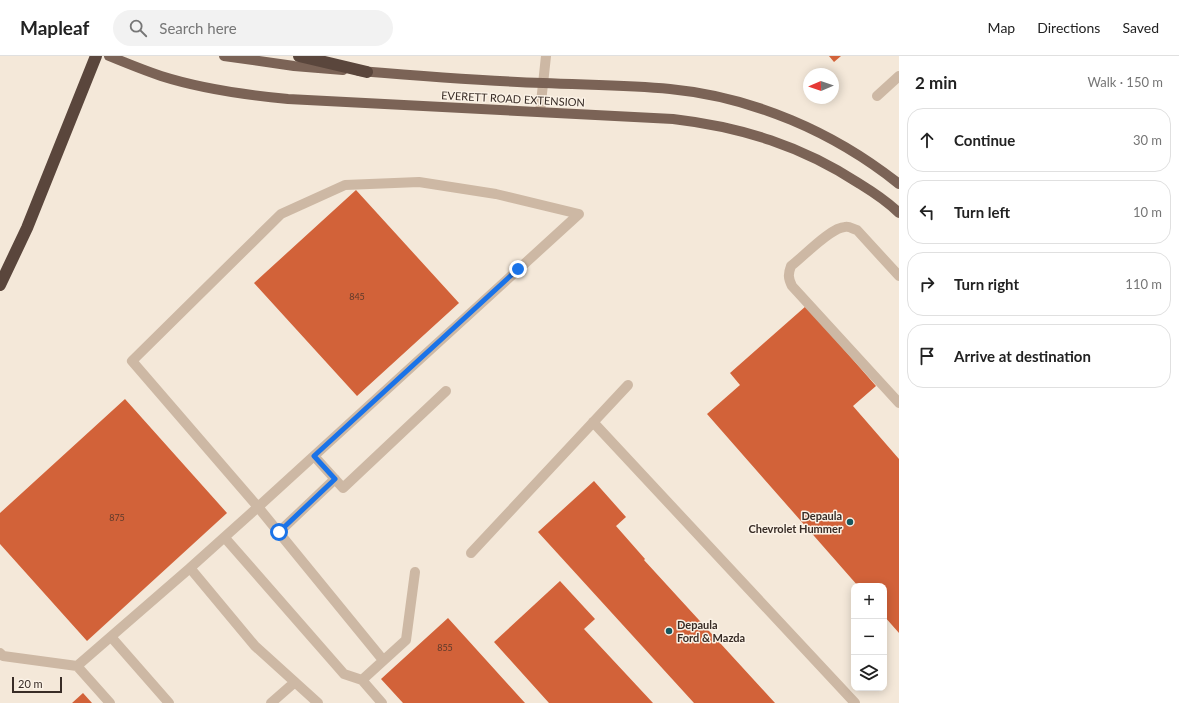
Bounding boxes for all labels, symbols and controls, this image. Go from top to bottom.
search box [113,10,393,46]
text: Mapleaf [20,16,89,39]
icon: search [127,17,149,39]
text: Search here [159,19,237,37]
text: Map [988,19,1015,36]
text: Directions [1037,19,1100,36]
text: Saved [1122,19,1159,36]
north arrow [803,68,839,104]
text: 2 min [915,72,957,93]
text: Walk · 150 m [1087,74,1163,90]
street label: EVERETT ROAD EXTENSION [441,88,585,109]
icon: ahead [916,129,938,151]
text: Continue [954,131,1015,149]
text: 30 m [1133,132,1162,148]
icon: left [916,201,938,223]
text: Turn left [954,203,1010,221]
text: 10 m [1133,204,1162,220]
route end [509,260,527,278]
icon: right [916,273,938,295]
text: Turn right [954,275,1019,293]
text: 110 m [1125,276,1162,292]
house number: 845 [349,291,365,302]
icon: arrive [916,345,938,367]
text: Arrive at destination [954,347,1091,365]
place label: Depaula Chevrolet Hummer [748,509,843,535]
house number: 875 [109,512,125,523]
marker: Depaula Chevrolet Hummer [845,517,855,527]
route start [270,523,288,541]
map controls [851,583,887,691]
button: + [851,583,887,619]
place label: Depaula Ford & Mazda [677,618,745,644]
button: − [851,619,887,655]
marker: Depaula Ford & Mazda [664,626,674,636]
house number: 855 [437,642,453,653]
button: layers [851,655,887,691]
scale bar [12,675,62,694]
text: 20 m [18,677,43,690]

